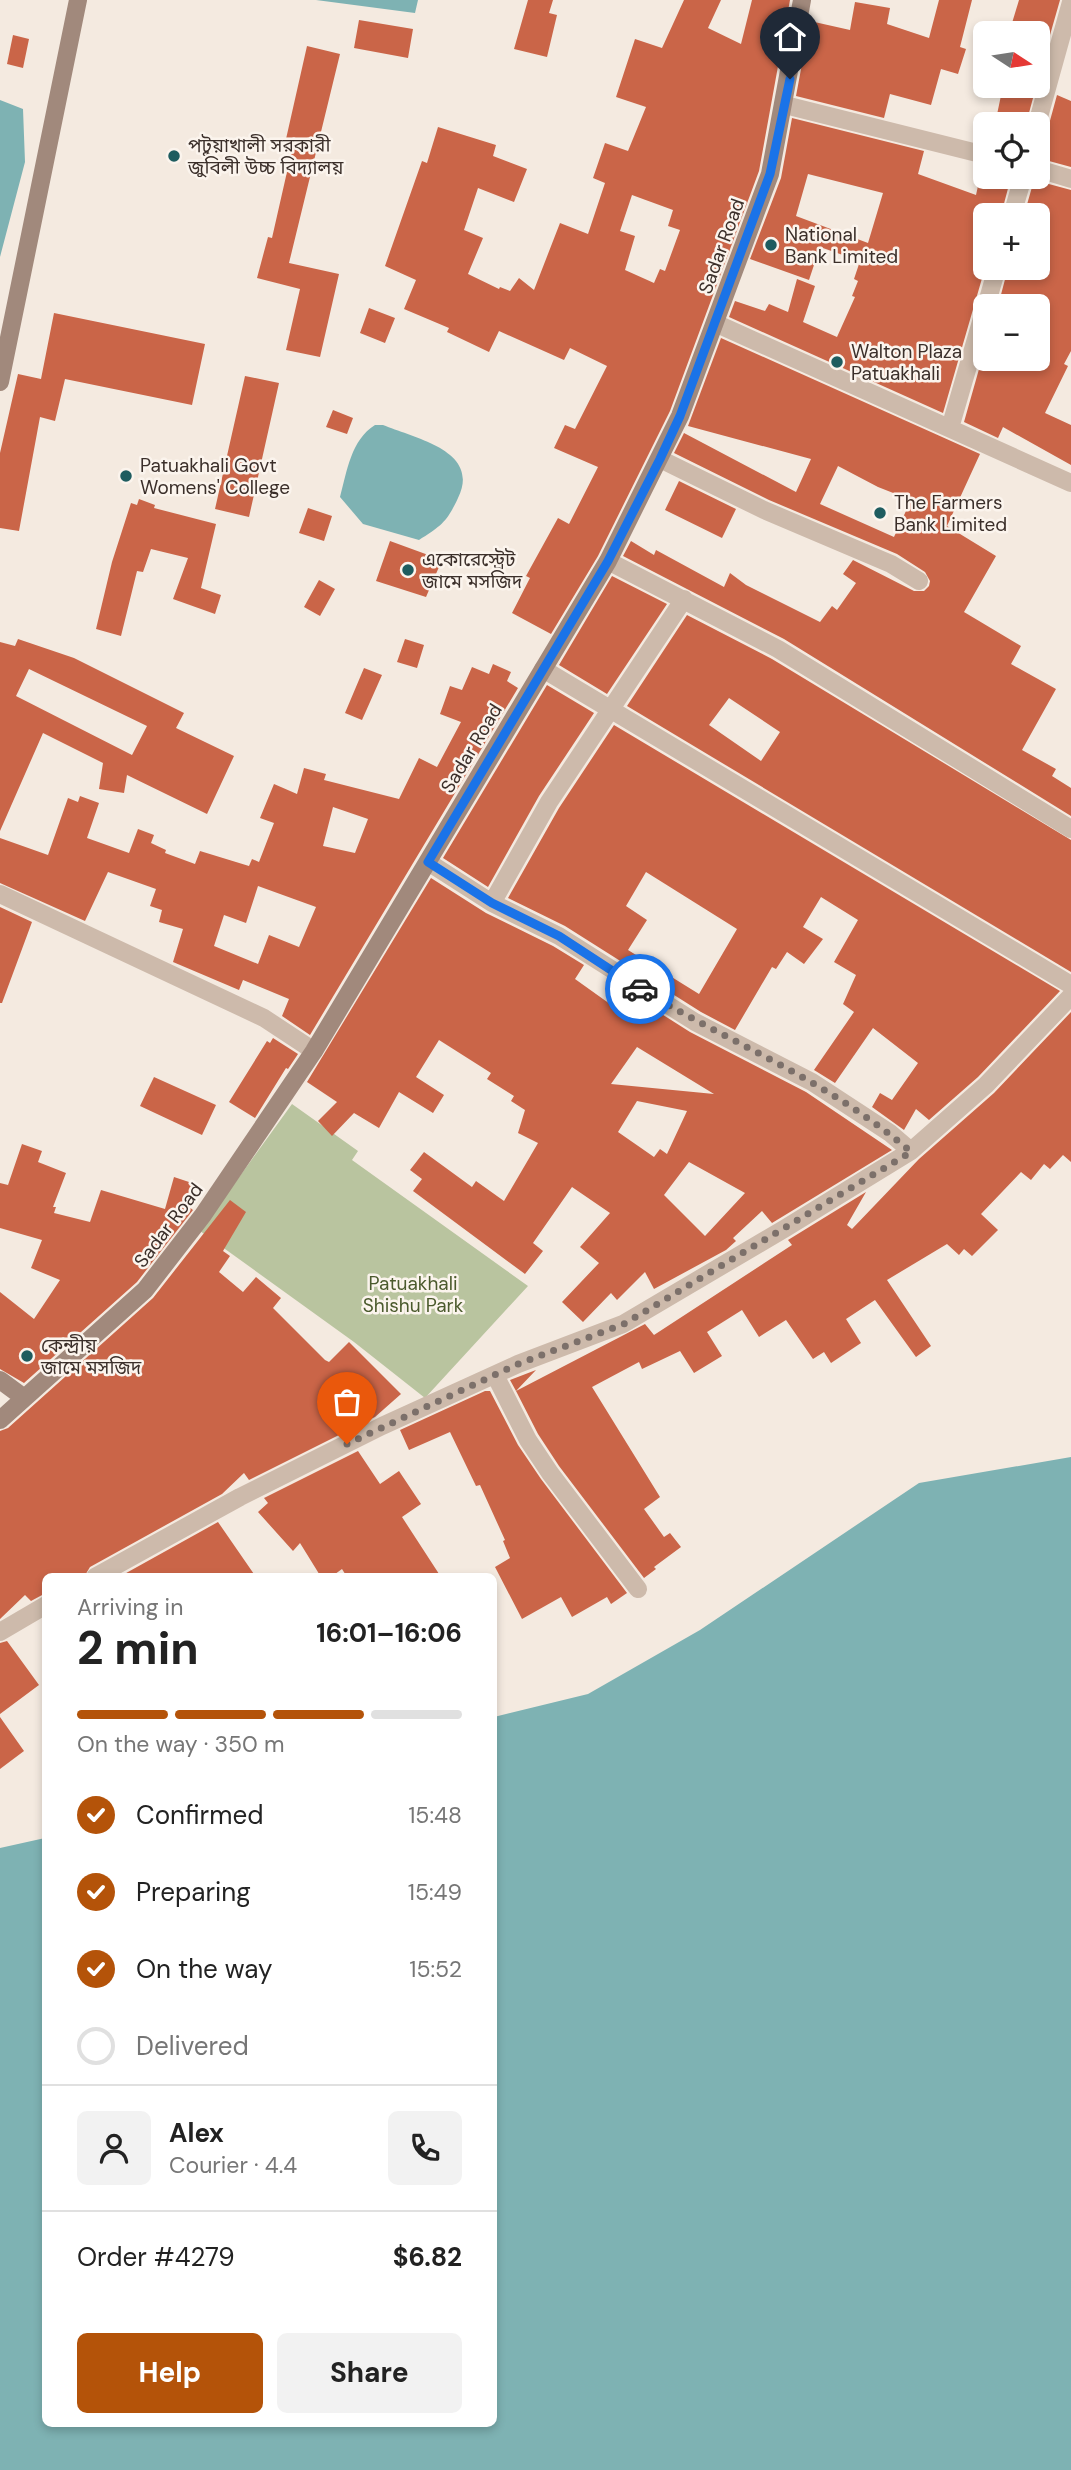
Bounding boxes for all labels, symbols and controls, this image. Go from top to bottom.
pin [760,7,820,79]
icon: home [771,18,809,56]
north arrow [973,21,1050,98]
map controls [973,21,1050,371]
button: locate [973,112,1050,189]
place label: পটুয়াখালী সরকারী জুবিলী উচ্চ বিদ্যালয় [187,133,344,180]
marker: পটুয়াখালী সরকারী জুবিলী উচ্চ বিদ্যালয় [166,148,182,164]
street label: Sadar Road [693,195,750,297]
button: + [973,203,1050,280]
place label: National Bank Limited [785,222,898,269]
marker: National Bank Limited [763,237,779,253]
button: − [973,294,1050,371]
place label: Walton Plaza Patuakhali [851,339,962,386]
marker: Walton Plaza Patuakhali [829,354,845,370]
place label: Patuakhali Govt Womens' College [140,453,290,500]
marker: Patuakhali Govt Womens' College [118,468,134,484]
place label: The Farmers Bank Limited [894,490,1007,537]
marker: The Farmers Bank Limited [872,505,888,521]
place label: একোরেস্ট্রেট জামে মসজিদ [421,547,523,594]
marker: একোরেস্ট্রেট জামে মসজিদ [400,562,416,578]
street label: Sadar Road [435,699,508,798]
courier [605,954,675,1024]
icon: car [621,970,659,1008]
street label: Sadar Road [128,1178,208,1273]
park label: Patuakhali Shishu Park [363,1271,464,1318]
place label: কেন্দ্রীয় জামে মসজিদ [40,1333,142,1380]
marker: কেন্দ্রীয় জামে মসজিদ [19,1348,35,1364]
pin [317,1372,377,1444]
icon: bag [328,1383,366,1421]
text: Arriving in [77,1592,183,1622]
text: 16:01–16:06 [316,1616,462,1650]
text: 2 min [77,1618,199,1678]
text: On the way · 350 m [77,1729,284,1759]
icon: check [77,1796,115,1834]
text: Confirmed [136,1798,263,1832]
text: 15:48 [408,1800,462,1830]
icon: check [77,1873,115,1911]
text: Preparing [136,1875,251,1909]
text: 15:49 [408,1877,462,1907]
icon: check [77,1950,115,1988]
text: On the way [136,1952,272,1986]
text: 15:52 [409,1954,462,1984]
text: Delivered [136,2029,249,2063]
button: person [77,2111,151,2185]
button: phone [388,2111,462,2185]
text: Alex [169,2116,224,2150]
text: Courier · 4.4 [169,2150,297,2180]
text: Order #4279 [77,2240,235,2274]
text: $6.82 [393,2240,462,2274]
button: Help [77,2333,263,2413]
button: Share [277,2333,462,2413]

